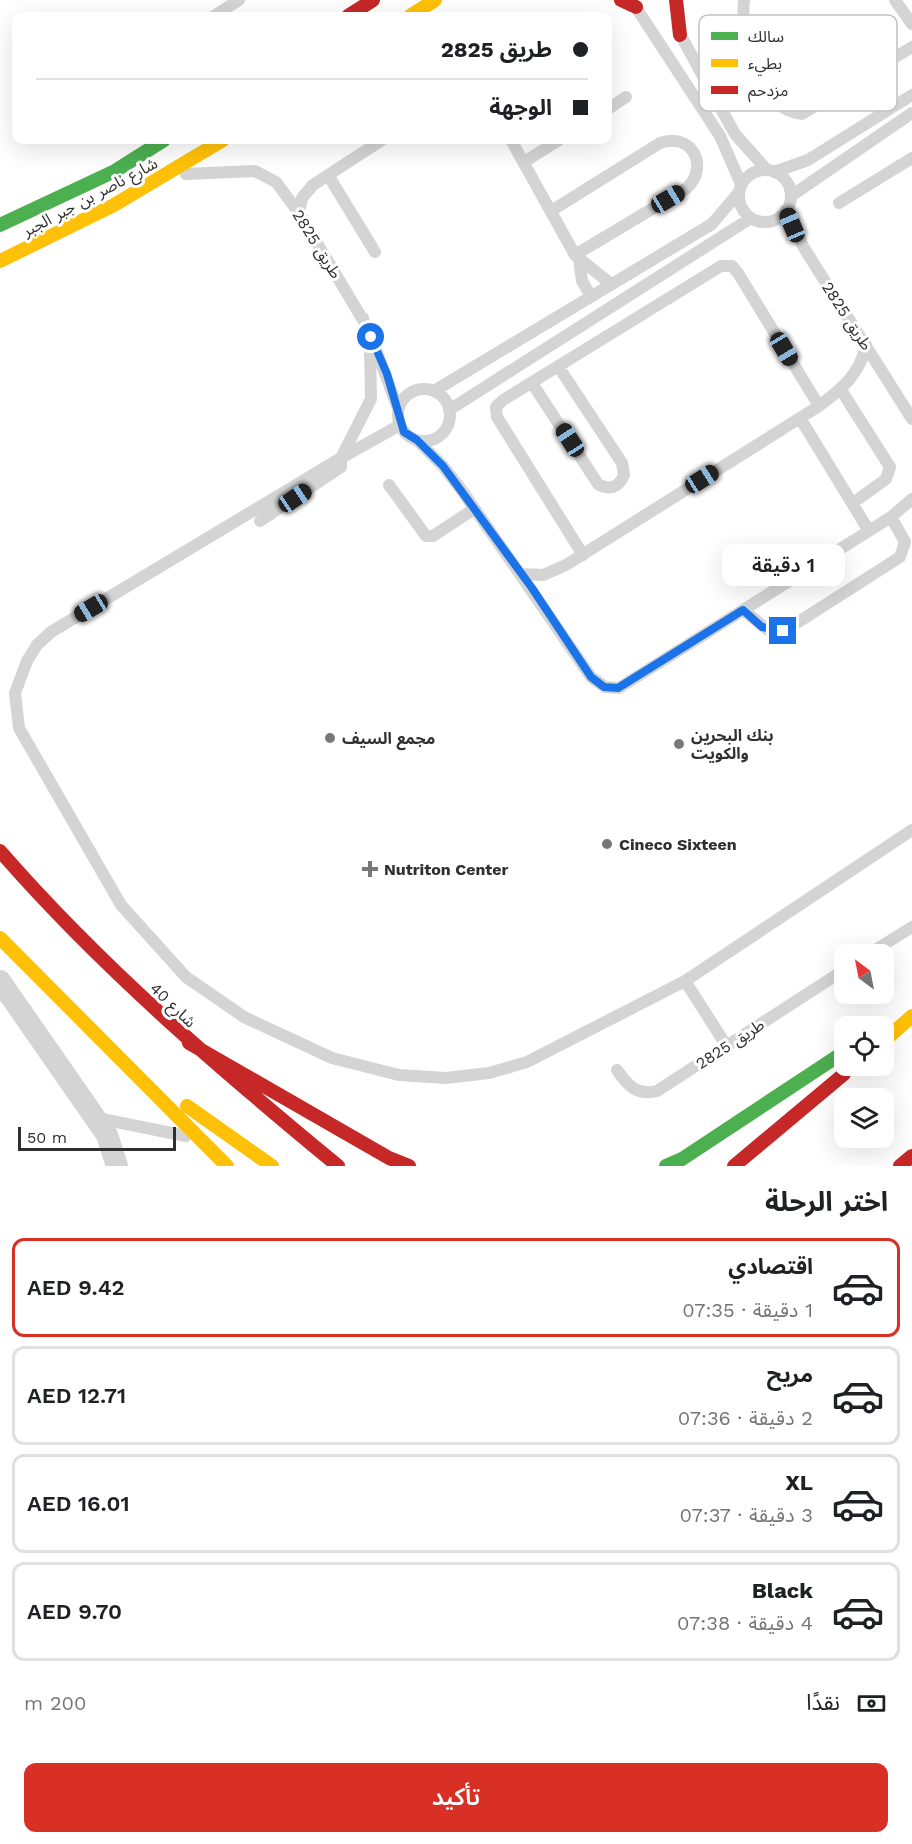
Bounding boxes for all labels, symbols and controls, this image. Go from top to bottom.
legend [699,15,897,111]
text: سالك [748,27,784,46]
text: طريق 2825 [441,37,552,62]
text: بطيء [748,54,782,76]
text: مزدحم [748,81,788,103]
text: الوجهة [489,95,552,120]
street label: شارع ناصر بن جبر الجبر [18,153,162,244]
car [648,182,688,216]
car [777,205,807,245]
street label: طريق 2825 [288,206,346,283]
street label: طريق 2825 [817,278,876,354]
route start [357,323,384,350]
car [767,329,801,369]
car [553,420,587,460]
car [682,462,722,496]
car [275,480,315,516]
callout: 1 دقيقة [722,544,844,586]
text: 1 دقيقة [752,553,815,577]
car [71,591,111,625]
route end [769,617,796,644]
place label: بنك البحرين والكويت [691,726,773,763]
place label: مجمع السيف [342,729,435,751]
marker: مجمع السيف [323,731,337,745]
marker: بنك البحرين والكويت [672,737,686,751]
place label: Cineco Sixteen [619,835,737,854]
marker: Cineco Sixteen [600,837,614,851]
marker: Nutriton Center [361,860,379,878]
place label: Nutriton Center [384,860,509,879]
north arrow [834,944,894,1004]
map controls [834,944,894,1148]
street label: شارع 40 [144,979,200,1034]
street label: طريق 2825 [692,1015,768,1074]
button: locate [834,1016,894,1076]
button: layers [834,1088,894,1148]
scale bar [18,1124,176,1152]
text: 50 m [27,1128,67,1147]
text: اختر الرحلة [765,1186,888,1218]
text: اقتصادي [728,1254,813,1279]
icon: car [831,1261,885,1315]
text: AED 9.42 [27,1275,124,1300]
text: 1 دقيقة · 07:35 [682,1298,813,1322]
text: مريح [767,1362,813,1387]
icon: car [831,1369,885,1423]
text: AED 12.71 [27,1383,126,1408]
text: 2 دقيقة · 07:36 [678,1406,813,1430]
text: XL [785,1470,813,1495]
icon: car [831,1477,885,1531]
text: AED 16.01 [27,1491,130,1516]
text: 3 دقيقة · 07:37 [680,1503,813,1527]
text: Black [752,1578,813,1603]
icon: car [831,1585,885,1639]
text: AED 9.70 [27,1599,122,1624]
text: 4 دقيقة · 07:38 [677,1611,813,1635]
icon: cash [855,1687,888,1720]
text: نقدًا [806,1690,840,1715]
text: 200 m [24,1691,86,1715]
button: تأكيد [24,1763,888,1832]

